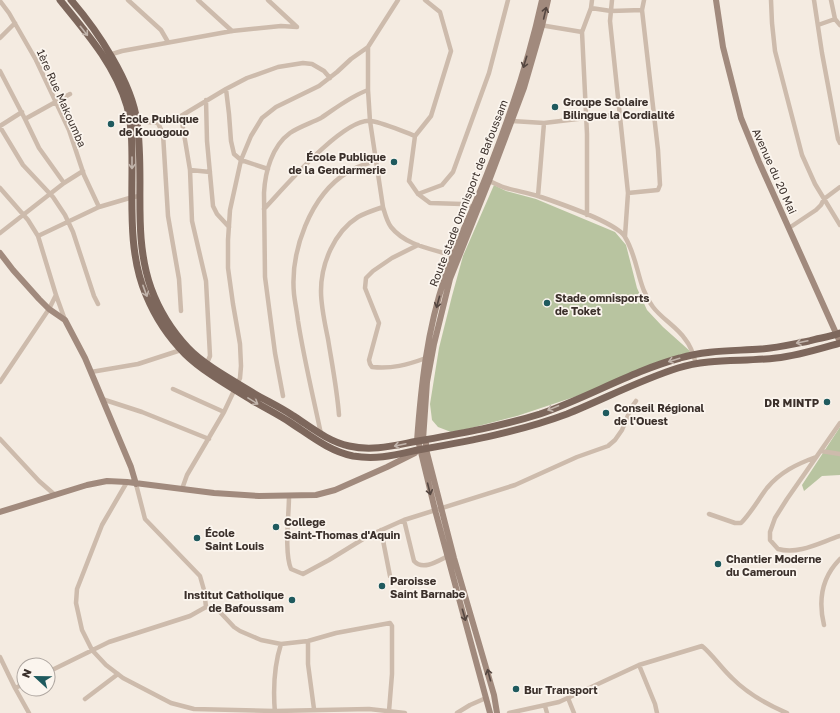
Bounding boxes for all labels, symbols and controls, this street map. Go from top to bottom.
one-way arrow [542,7,550,20]
one-way arrow [80,25,89,36]
street label: 1ère Rue Makoumba [35,47,89,149]
one-way arrow [521,55,528,68]
place label: Groupe Scolaire Bilingue la Cordialité [563,95,675,121]
street label: Route stade Omnisport de Bafoussam [426,98,510,288]
marker: Groupe Scolaire Bilingue la Cordialité [550,102,560,112]
place label: École Publique de Kouogouo [119,112,199,138]
marker: École Publique de Kouogouo [106,119,116,129]
street label: Avenue du 20 Mai [750,126,800,216]
place label: École Publique de la Gendarmerie [289,150,386,176]
one-way arrow [128,156,136,169]
marker: École Publique de la Gendarmerie [389,157,399,167]
one-way arrow [142,284,149,297]
place label: Stade omnisports de Toket [555,291,650,317]
one-way arrow [433,295,441,308]
marker: Stade omnisports de Toket [542,298,552,308]
one-way arrow [796,338,809,346]
one-way arrow [668,356,680,364]
place label: DR MINTP [764,396,820,409]
one-way arrow [247,397,259,405]
marker: DR MINTP [822,397,832,407]
place label: Conseil Régional de l'Ouest [614,401,705,427]
one-way arrow [548,405,560,413]
marker: Conseil Régional de l'Ouest [601,408,611,418]
one-way arrow [394,441,407,449]
one-way arrow [426,482,434,495]
place label: College Saint-Thomas d'Aquin [284,515,401,541]
marker: College Saint-Thomas d'Aquin [271,522,281,532]
place label: École Saint Louis [205,526,264,552]
marker: École Saint Louis [192,533,202,543]
place label: Chantier Moderne du Cameroun [726,552,822,578]
marker: Chantier Moderne du Cameroun [713,559,723,569]
place label: Paroisse Saint Barnabe [390,574,466,600]
marker: Paroisse Saint Barnabe [377,581,387,591]
place label: Institut Catholique de Bafoussam [184,588,285,614]
marker: Institut Catholique de Bafoussam [287,595,297,605]
one-way arrow [461,608,468,621]
north arrow [16,657,56,697]
text: N [19,667,34,679]
one-way arrow [484,669,492,682]
place label: Bur Transport [524,683,598,696]
marker: Bur Transport [511,684,521,694]

